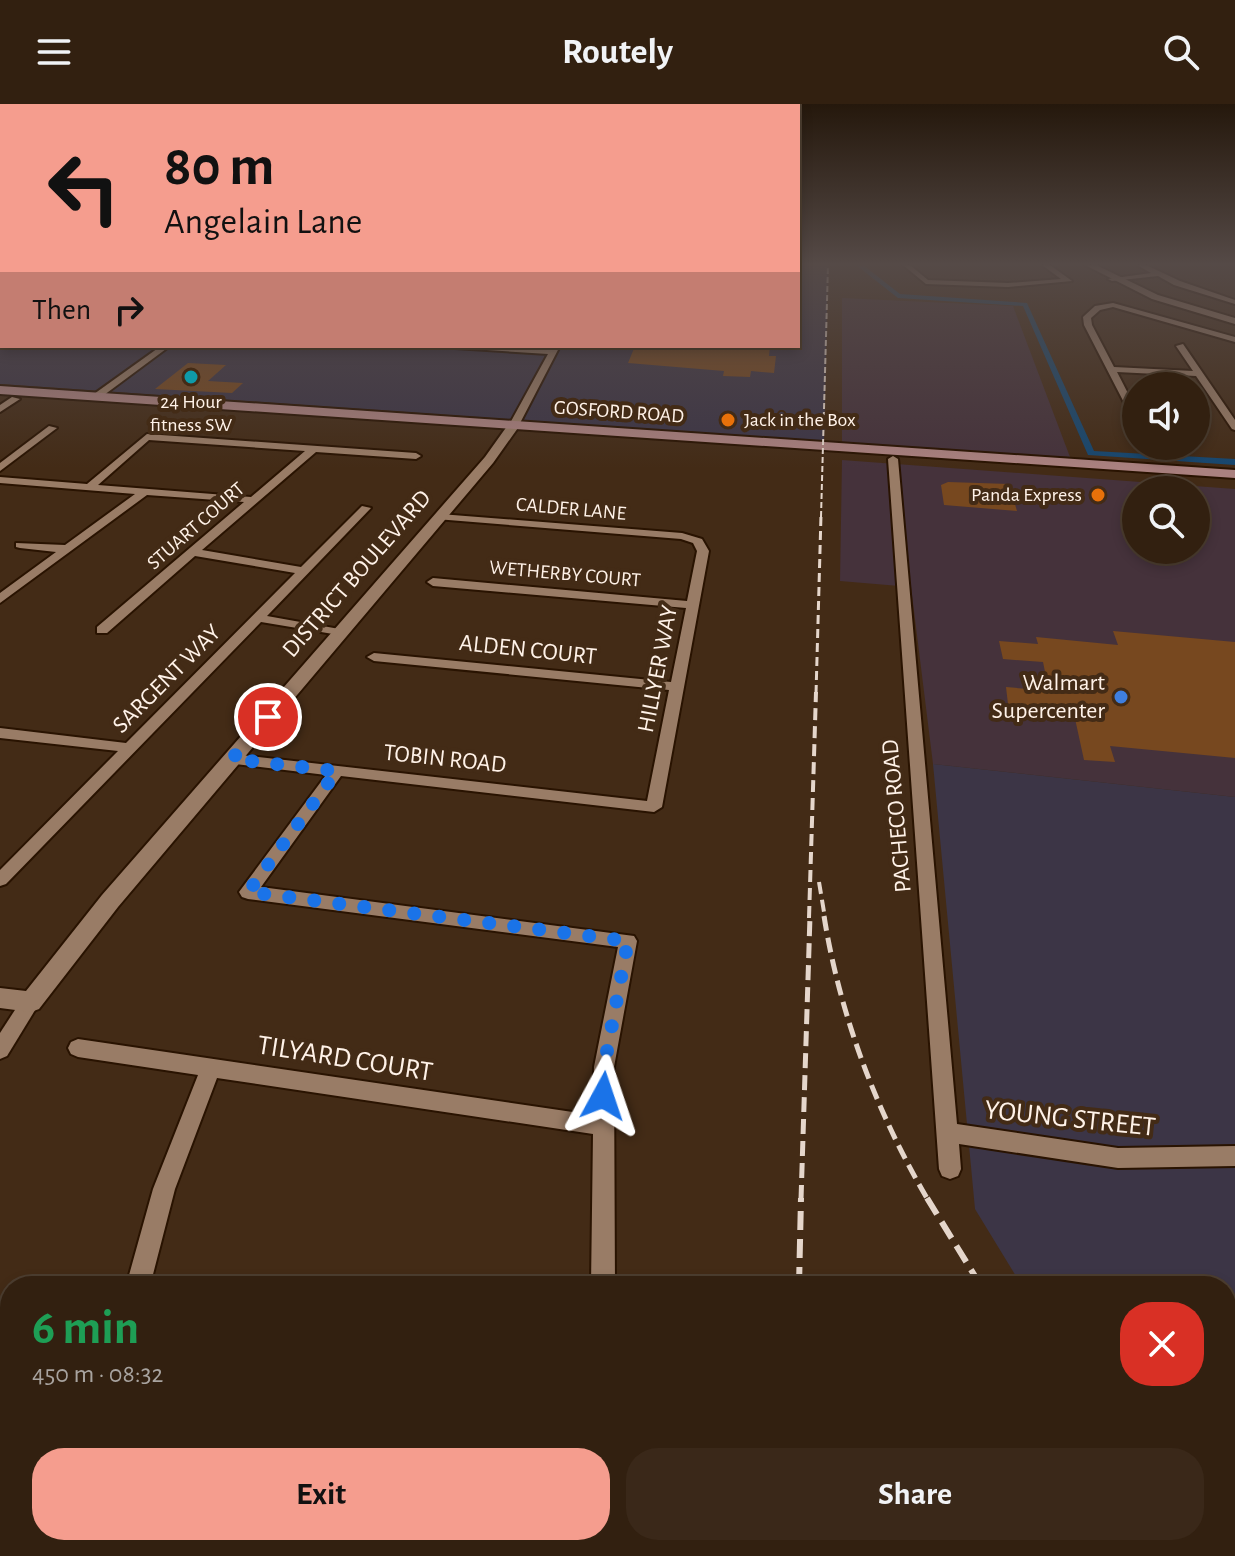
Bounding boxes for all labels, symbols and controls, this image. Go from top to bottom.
icon: menu [32,30,76,74]
icon: search [1159,30,1203,74]
text: Routely [562,34,673,70]
icon: left [32,136,136,240]
text: 80 m [164,139,274,195]
text: Angelain Lane [164,204,362,240]
icon: right [107,288,151,332]
text: Then [32,295,91,325]
marker: 24 Hour fitness SW [182,368,200,386]
map controls [1122,372,1210,564]
button: sound [1122,372,1210,460]
place label: 24 Hour fitness SW [150,392,232,435]
street label: GOSFORD ROAD [553,397,685,427]
place label: Jack in the Box [744,410,856,430]
marker: Jack in the Box [719,411,737,429]
button: search [1122,476,1210,564]
street label: STUART COURT [143,478,249,574]
place label: Panda Express [971,485,1082,505]
street label: DISTRICT BOULEVARD [278,486,436,662]
marker: Panda Express [1089,486,1107,504]
street label: CALDER LANE [515,494,627,524]
street label: WETHERBY COURT [488,557,642,591]
street label: HILLYER WAY [634,603,682,735]
street label: SARGENT WAY [108,620,226,738]
street label: ALDEN COURT [458,631,598,669]
place label: Walmart Supercenter [992,671,1105,723]
pin [234,683,302,751]
marker: Walmart Supercenter [1112,688,1130,706]
icon: arrive [246,695,290,739]
street label: PACHECO ROAD [878,738,916,894]
street label: TOBIN ROAD [383,741,507,777]
street label: TILYARD COURT [255,1031,435,1087]
position arrow [561,1054,645,1138]
street label: YOUNG STREET [983,1096,1157,1142]
button: close [1120,1302,1204,1386]
text: 6 min [32,1305,139,1353]
text: 450 m · 08:32 [32,1361,163,1387]
button: Exit [32,1448,610,1540]
button: Share [626,1448,1204,1540]

